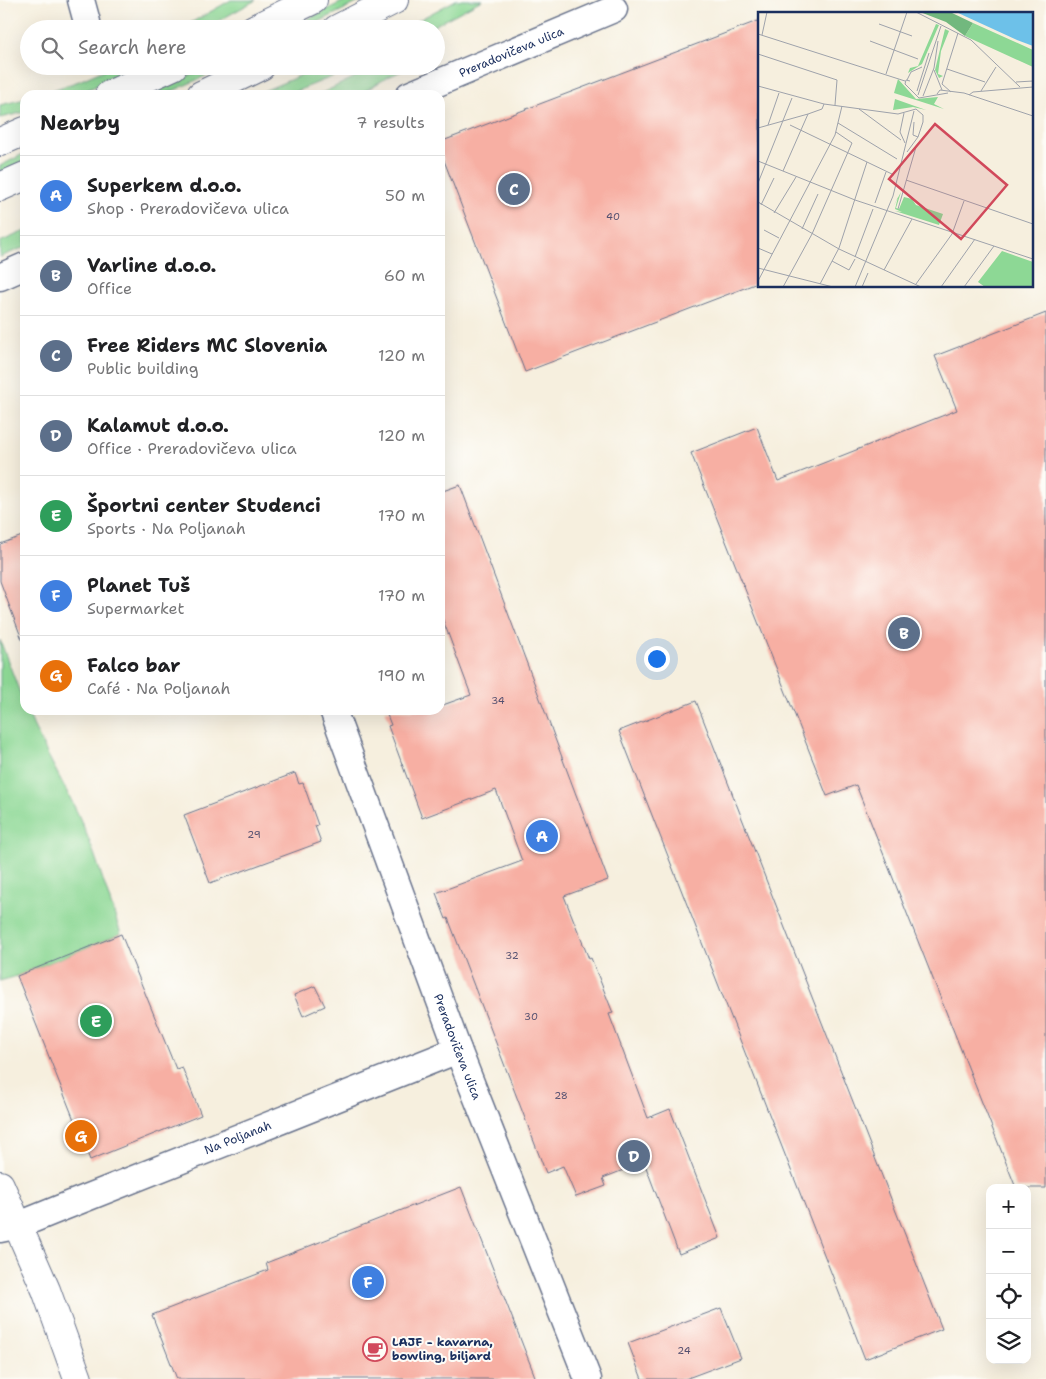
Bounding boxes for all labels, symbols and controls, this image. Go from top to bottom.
inset map [758,12,1034,288]
search box [20,20,445,75]
street label: Preradovičeva ulica [457,23,567,81]
icon: search [38,34,66,62]
text: Search here [78,35,187,60]
text: Nearby [40,109,120,137]
text: 7 results [356,112,425,133]
pin: C [498,170,530,208]
text: Superkem d.o.o. [87,173,242,198]
text: A [50,185,62,206]
text: 50 m [385,185,425,206]
text: Shop · Preradovičeva ulica [87,198,289,219]
house number: 40 [606,210,620,223]
text: Varline d.o.o. [87,253,216,278]
text: B [51,265,61,286]
text: 60 m [384,265,425,286]
text: Office [87,278,132,299]
text: Free Riders MC Slovenia [87,333,327,358]
text: C [51,345,61,366]
text: 120 m [378,345,425,366]
text: Public building [87,358,199,379]
text: Kalamut d.o.o. [87,413,229,438]
text: D [50,425,62,446]
text: 120 m [378,425,425,446]
text: Office · Preradovičeva ulica [87,438,297,459]
text: Športni center Studenci [87,493,321,518]
text: E [51,505,61,526]
text: 170 m [378,505,425,526]
text: Sports · Na Poljanah [87,518,246,539]
text: Planet Tuš [87,573,190,598]
text: F [51,585,61,606]
text: 170 m [378,585,425,606]
text: Supermarket [87,598,184,619]
pin: B [888,614,920,652]
your location [644,646,670,672]
text: Falco bar [87,653,180,678]
text: G [50,665,62,686]
text: 190 m [378,665,425,686]
text: Café · Na Poljanah [87,678,230,699]
house number: 34 [491,694,505,707]
pin: A [526,817,558,855]
house number: 29 [247,828,261,841]
house number: 32 [505,949,519,962]
street label: Preradovičeva ulica [430,992,485,1103]
pin: E [80,1002,112,1040]
house number: 30 [524,1010,538,1023]
house number: 28 [554,1089,568,1102]
pin: G [65,1117,97,1155]
street label: Na Poljanah [202,1117,274,1158]
pin: D [618,1137,650,1175]
map controls [986,1184,1031,1364]
button: + [986,1184,1031,1229]
button: − [986,1229,1031,1274]
pin: F [352,1263,384,1301]
button: locate [986,1274,1031,1319]
button: layers [986,1319,1031,1364]
place label: LAJF - kavarna, bowling, biljard [392,1334,493,1364]
cafe icon: LAJF - kavarna, bowling, biljard [362,1336,388,1362]
house number: 24 [677,1344,691,1357]

